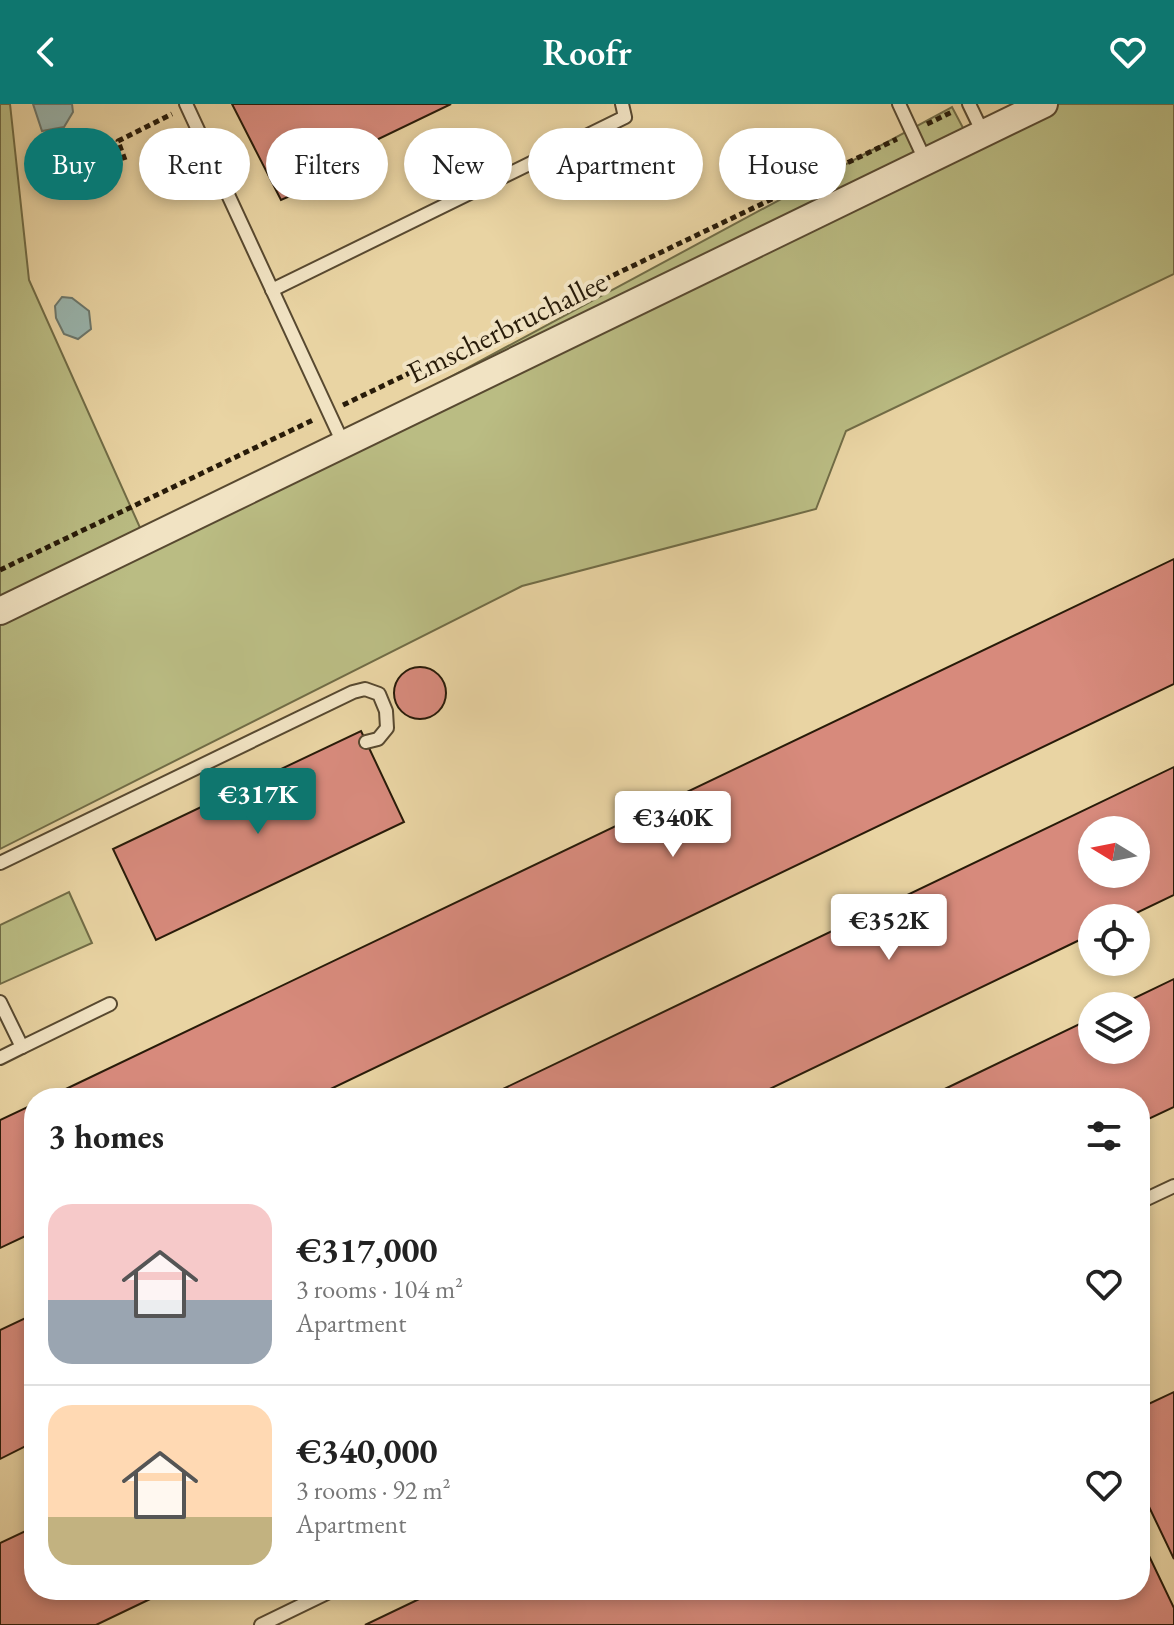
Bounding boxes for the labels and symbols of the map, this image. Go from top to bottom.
street label: Emscherbruchallee [400,261,613,392]
pin: €317K [202,768,314,836]
pin: €340K [617,791,729,859]
north arrow [1078,816,1150,888]
pin: €352K [833,894,945,962]

